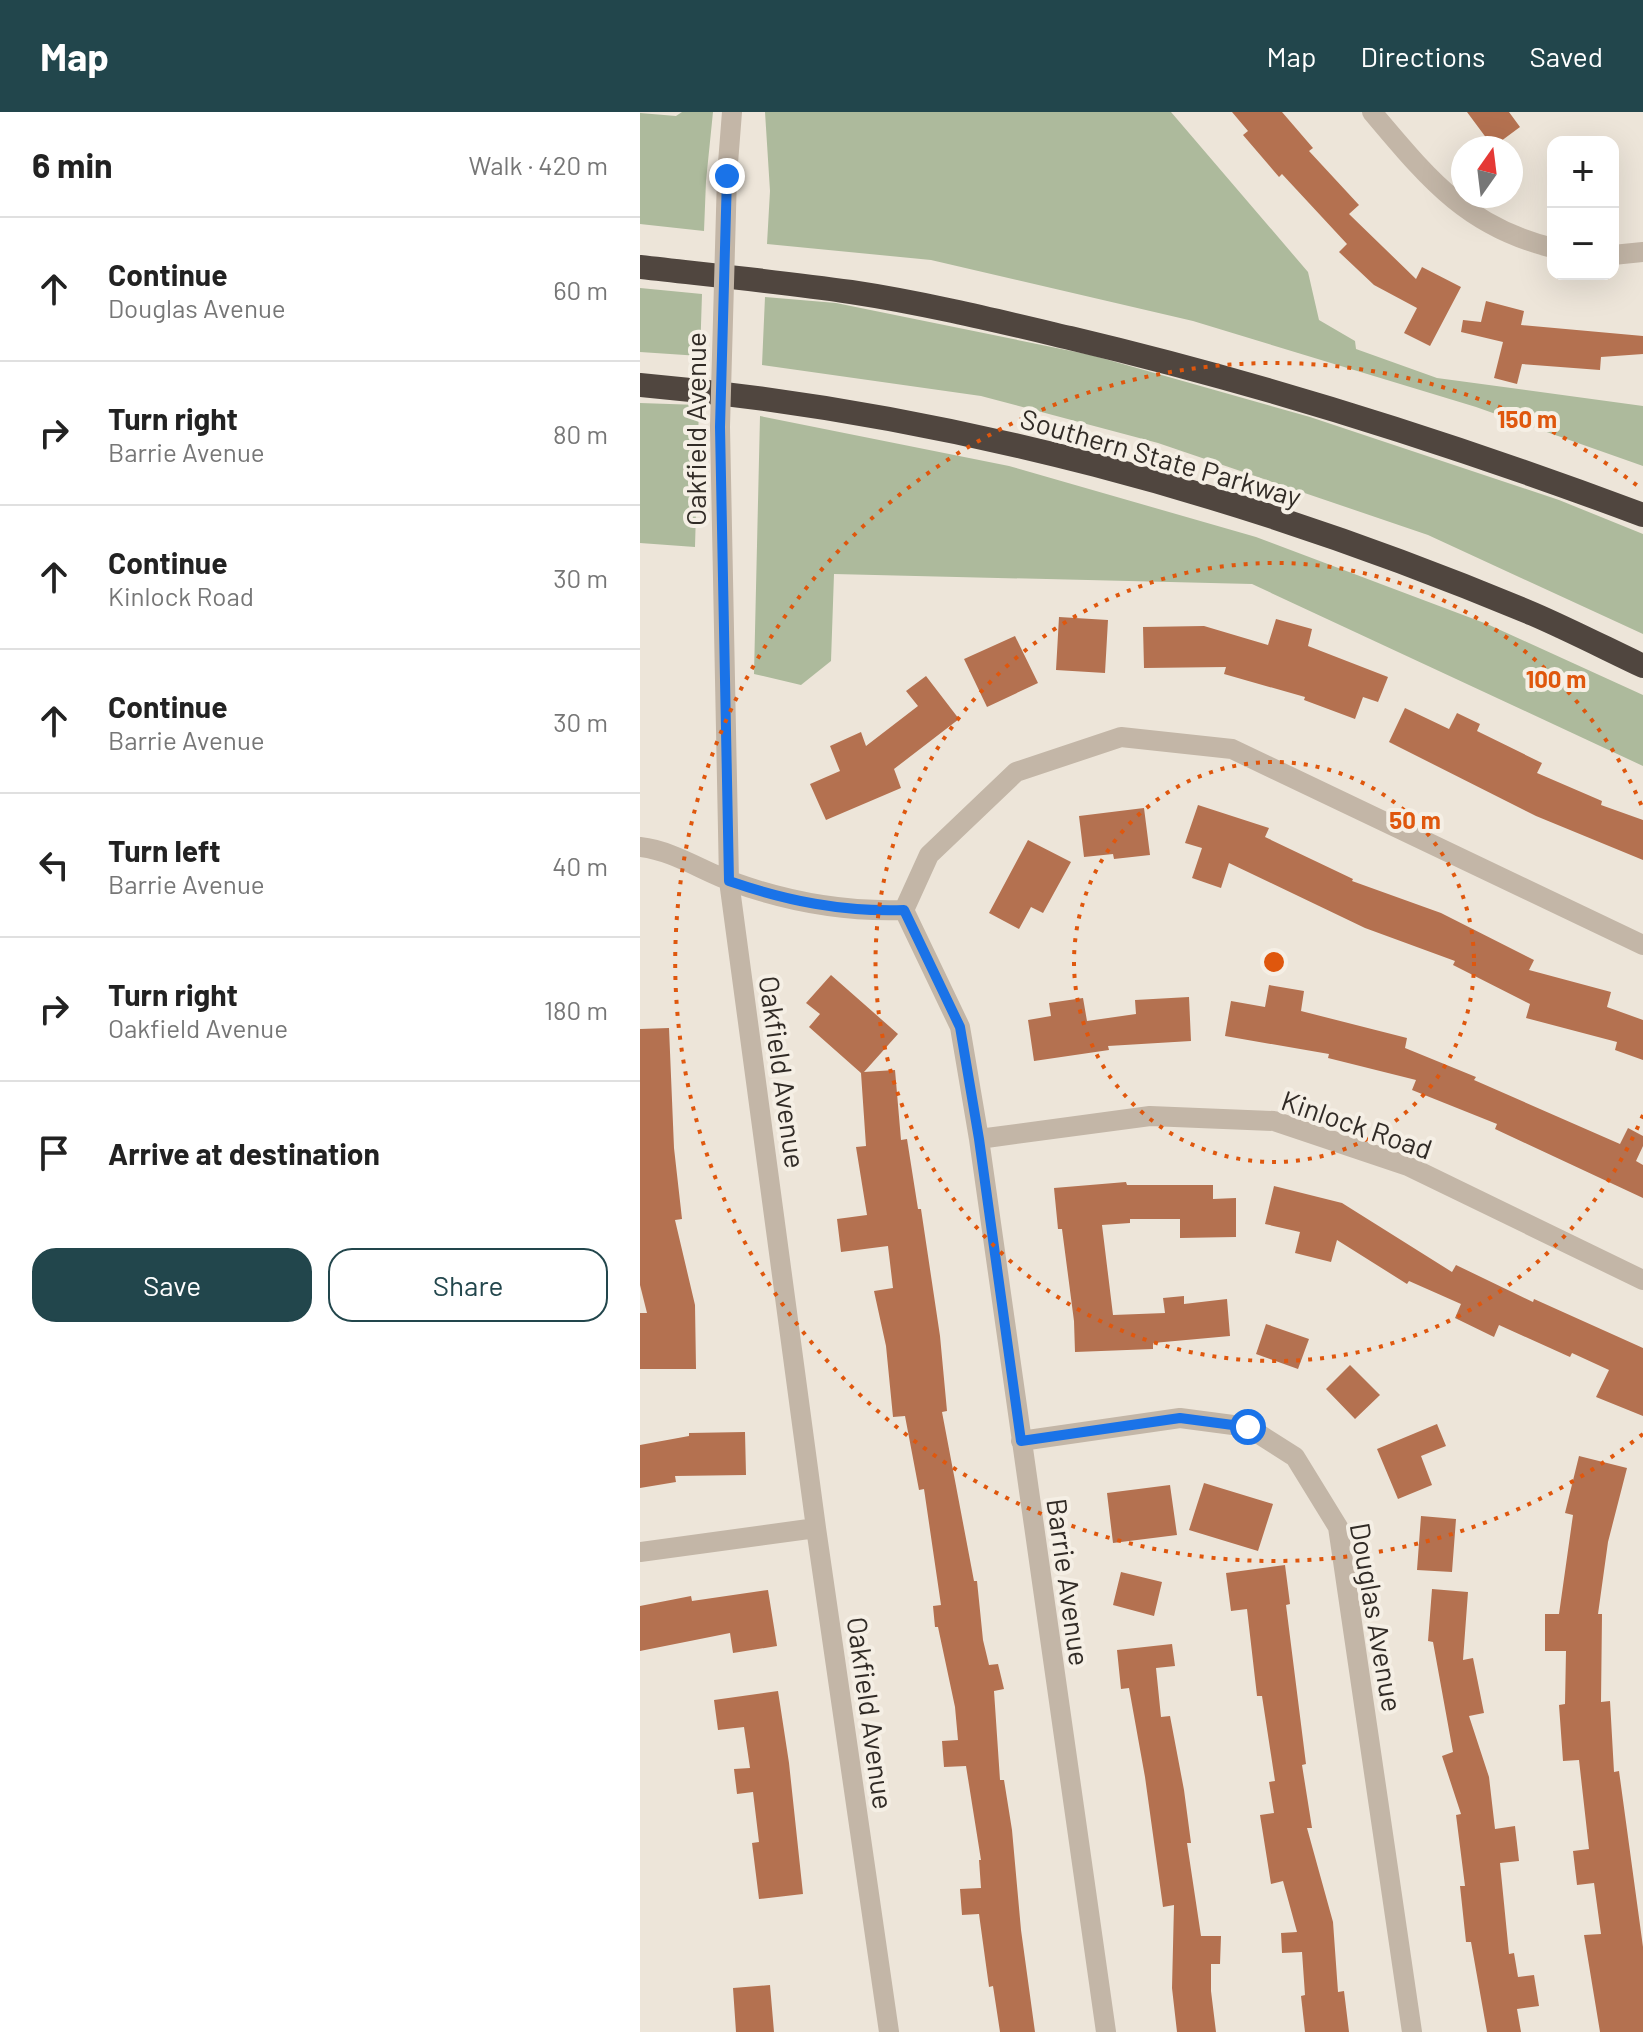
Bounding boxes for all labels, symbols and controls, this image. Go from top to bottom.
text: Map [40,33,109,79]
text: Map [1267,39,1316,73]
text: Directions [1360,39,1486,73]
text: Saved [1530,39,1603,73]
north arrow [1451,136,1523,208]
map controls [1547,136,1619,280]
button: + [1547,136,1619,208]
text: 6 min [32,144,113,185]
text: Walk · 420 m [469,149,608,180]
route end [709,158,745,194]
button: − [1547,208,1619,280]
text: Continue [108,256,228,292]
icon: ahead [32,267,76,311]
text: 60 m [553,274,608,305]
text: Douglas Avenue [108,292,286,323]
street label: Oakfield Avenue [678,332,712,526]
text: Turn right [108,400,238,436]
street label: Southern State Parkway [1017,401,1305,513]
text: 150 m [1497,404,1557,433]
icon: right [32,411,76,455]
text: 80 m [553,418,608,449]
text: Barrie Avenue [108,436,265,467]
text: Continue [108,544,228,580]
icon: ahead [32,555,76,599]
text: 30 m [553,562,608,593]
text: Kinlock Road [108,580,254,611]
text: 100 m [1526,664,1586,693]
text: Continue [108,688,228,724]
icon: ahead [32,699,76,743]
text: 30 m [553,706,608,737]
text: Barrie Avenue [108,724,265,755]
text: 50 m [1389,805,1441,834]
text: Turn left [108,832,221,868]
icon: left [32,843,76,887]
text: 40 m [552,850,608,881]
text: Barrie Avenue [108,868,265,899]
centre of rings [1260,948,1288,976]
street label: Oakfield Avenue [753,974,813,1170]
text: Turn right [108,976,238,1012]
icon: right [32,987,76,1031]
text: 180 m [544,994,608,1025]
text: Oakfield Avenue [108,1012,288,1043]
street label: Kinlock Road [1277,1082,1437,1166]
icon: arrive [32,1131,76,1175]
text: Arrive at destination [108,1135,380,1171]
button: Save [32,1248,312,1322]
button: Share [328,1248,608,1322]
route start [1230,1409,1266,1445]
street label: Barrie Avenue [1040,1496,1098,1668]
street label: Douglas Avenue [1344,1520,1410,1714]
street label: Oakfield Avenue [841,1615,901,1811]

